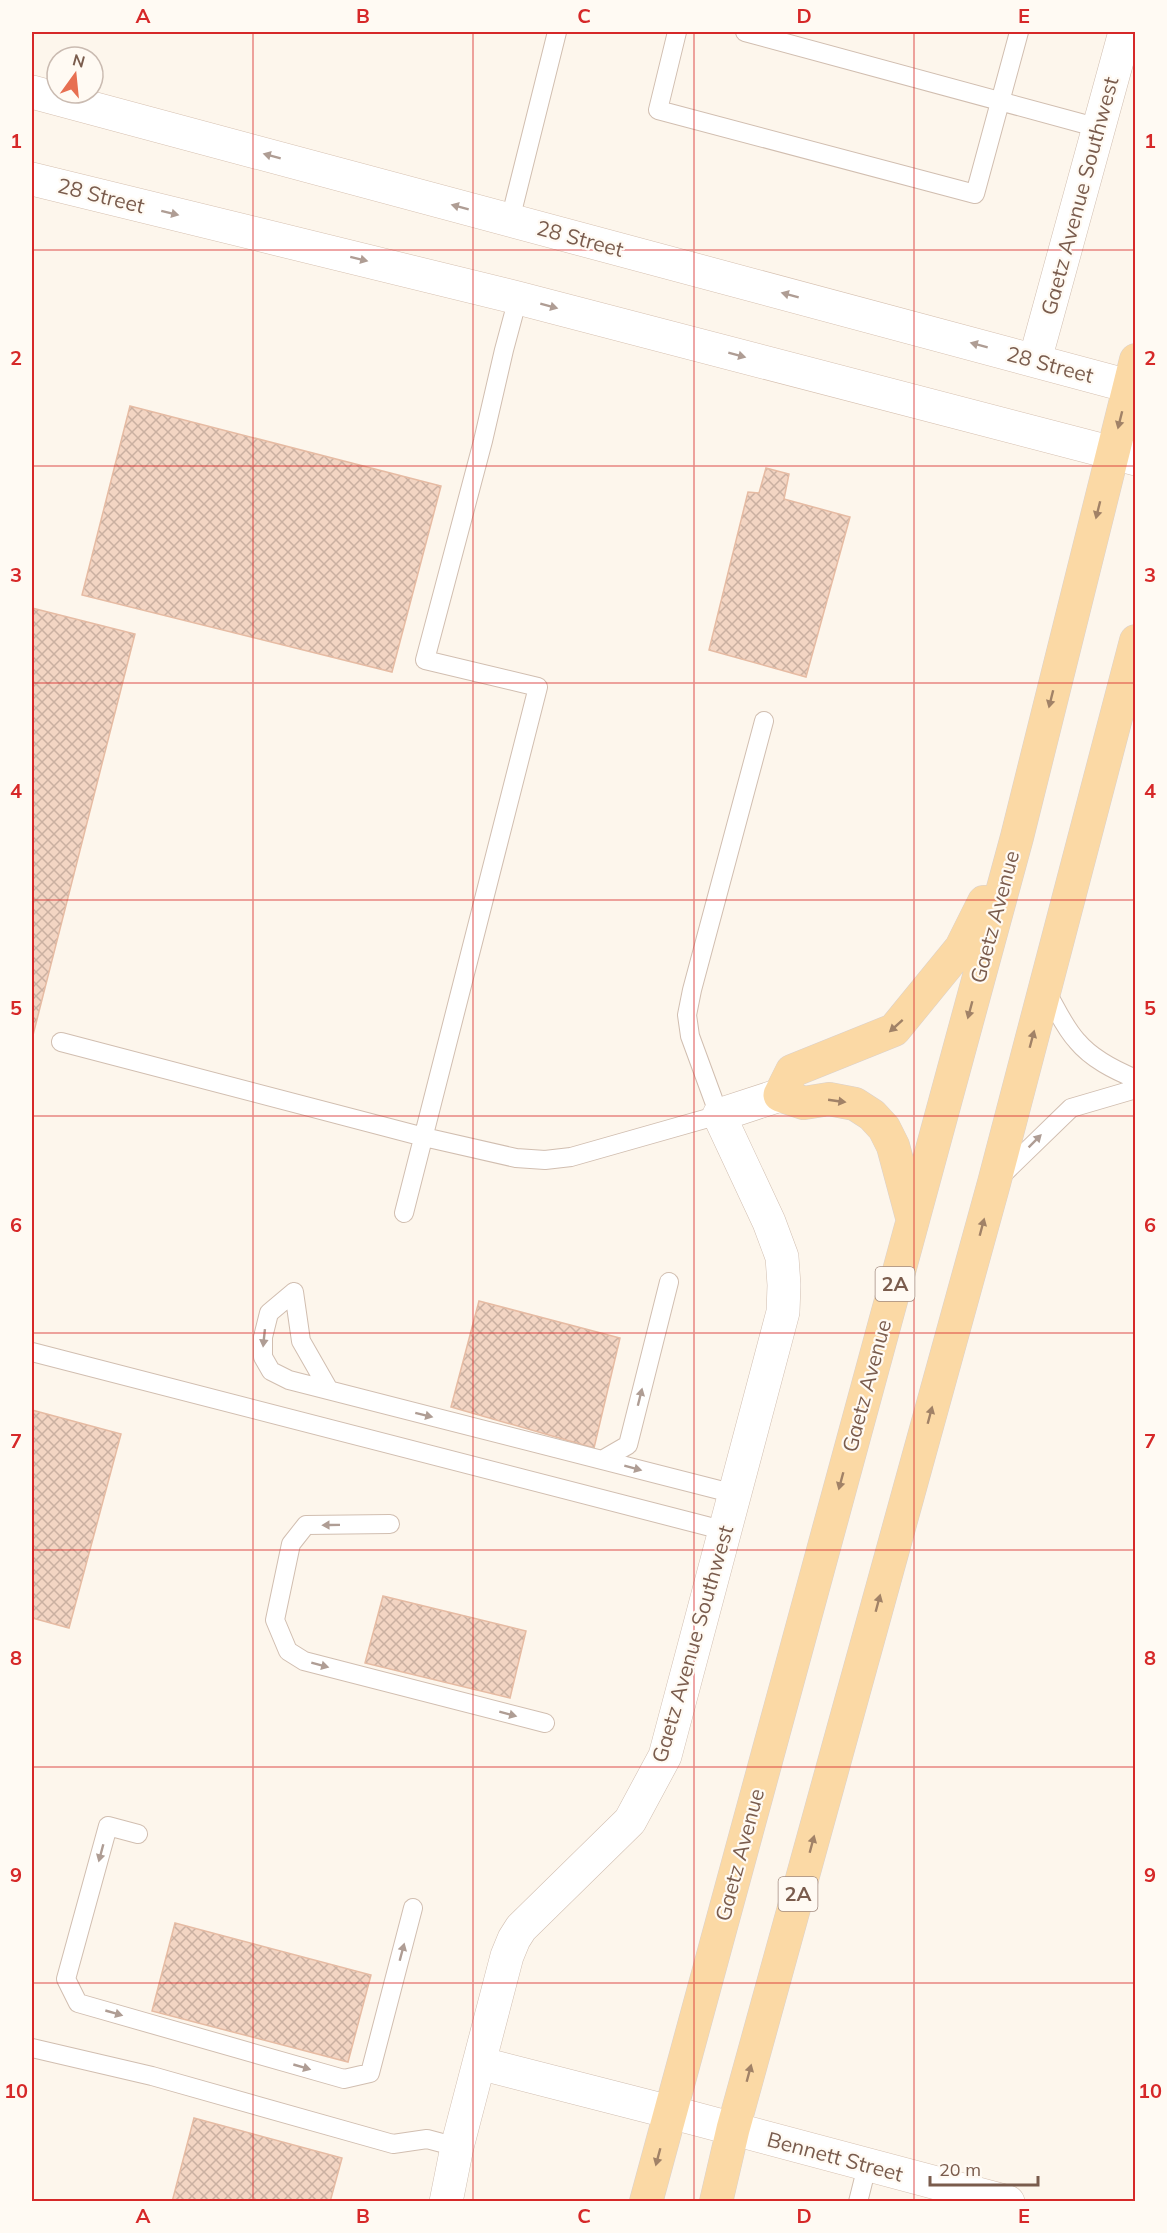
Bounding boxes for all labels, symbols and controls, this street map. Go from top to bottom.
text: A [136,3,151,28]
text: B [356,3,370,28]
text: C [577,3,591,28]
text: D [796,3,812,28]
text: E [1018,3,1030,28]
north arrow [45,45,105,105]
text: N [70,49,87,72]
street label: Gaetz Avenue Southwest [1035,74,1123,318]
text: 1 [10,128,22,153]
text: 1 [1144,128,1156,153]
one-way arrow [262,151,281,161]
street label: 28 Street [55,172,147,218]
one-way arrow [451,202,469,211]
one-way arrow [161,208,179,218]
street label: 28 Street [534,214,626,262]
one-way arrow [350,254,369,264]
one-way arrow [781,290,799,299]
one-way arrow [540,301,558,311]
one-way arrow [970,340,988,350]
street label: 28 Street [1004,340,1096,388]
text: 2 [10,345,22,370]
text: 2 [1144,345,1156,370]
one-way arrow [729,351,747,360]
one-way arrow [1115,410,1125,429]
one-way arrow [1092,501,1102,519]
text: 3 [10,562,22,587]
text: 3 [1144,562,1156,587]
one-way arrow [1046,690,1056,708]
text: 4 [10,778,22,803]
text: 4 [1144,778,1156,803]
street label: Gaetz Avenue [964,848,1024,986]
text: 5 [10,995,22,1020]
text: 5 [1144,995,1156,1020]
one-way arrow [965,1001,974,1019]
one-way arrow [889,1019,904,1032]
one-way arrow [1028,1030,1037,1048]
one-way arrow [827,1096,846,1105]
one-way arrow [1028,1134,1042,1149]
text: 6 [10,1212,22,1237]
text: 6 [1144,1212,1156,1237]
one-way arrow [978,1218,987,1236]
road number: 2A [876,1267,914,1301]
street label: Gaetz Avenue [836,1317,896,1455]
one-way arrow [259,1329,269,1348]
one-way arrow [636,1388,645,1406]
one-way arrow [926,1406,935,1424]
one-way arrow [415,1410,433,1420]
text: 7 [10,1428,22,1453]
text: 7 [1144,1428,1156,1453]
one-way arrow [624,1464,643,1474]
one-way arrow [836,1472,846,1491]
one-way arrow [322,1520,341,1530]
street label: Gaetz Avenue Southwest [646,1522,738,1765]
one-way arrow [874,1594,884,1612]
text: 8 [10,1645,22,1670]
text: 8 [1144,1645,1156,1670]
one-way arrow [310,1660,329,1670]
one-way arrow [499,1710,517,1719]
street label: Gaetz Avenue [709,1786,769,1924]
one-way arrow [808,1835,817,1853]
one-way arrow [95,1844,105,1862]
text: 9 [10,1862,22,1887]
text: 9 [1144,1862,1156,1887]
road number: 2A [778,1877,818,1911]
one-way arrow [397,1943,407,1962]
one-way arrow [106,2009,124,2018]
one-way arrow [293,2063,311,2072]
one-way arrow [745,2063,754,2081]
text: 10 [4,2078,28,2103]
text: 10 [1138,2078,1162,2103]
street label: Bennett Street [764,2125,906,2187]
one-way arrow [653,2148,663,2166]
scale bar [930,2149,1038,2187]
text: 20 m [939,2158,981,2181]
text: A [136,2203,151,2228]
text: B [356,2203,370,2228]
text: C [577,2203,591,2228]
text: D [796,2203,812,2228]
text: E [1018,2203,1030,2228]

